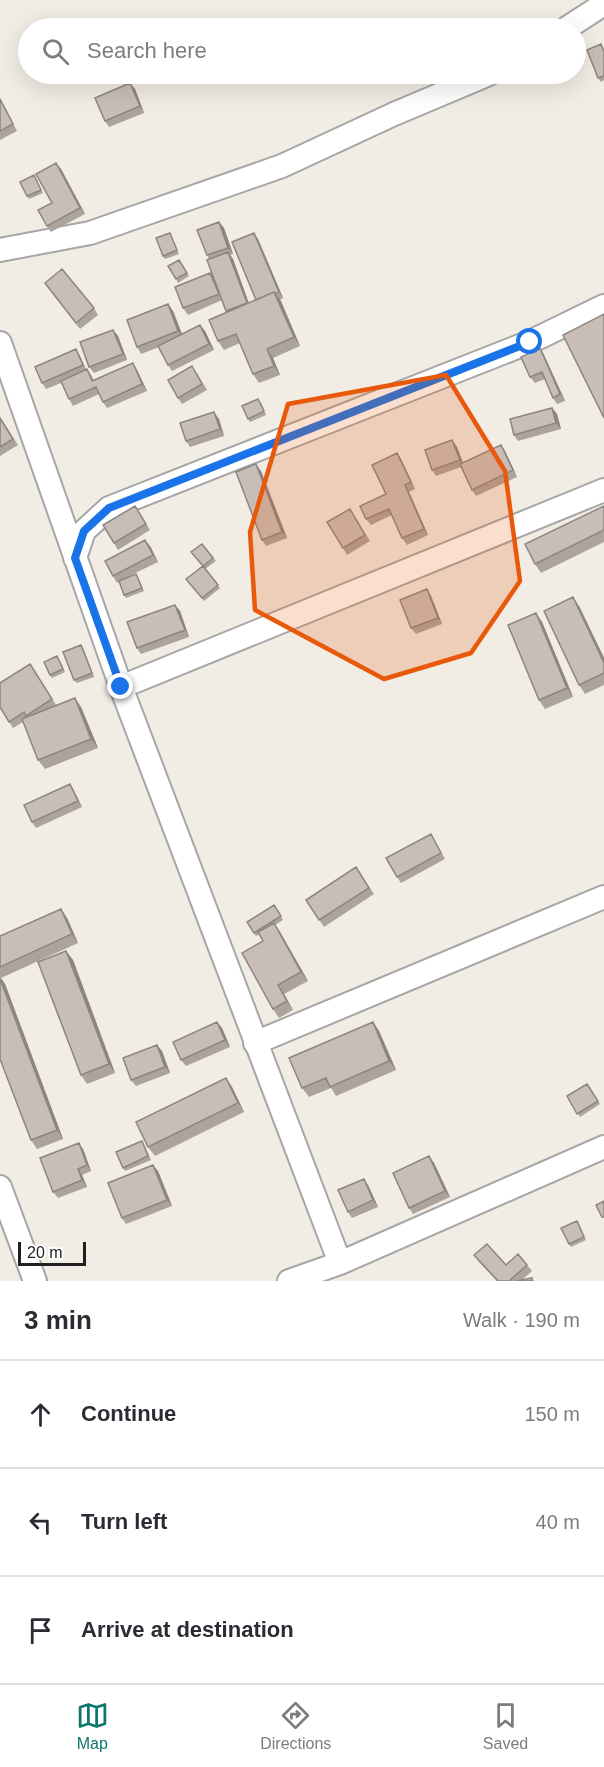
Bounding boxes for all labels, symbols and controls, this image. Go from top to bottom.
search box [18,18,586,84]
icon: search [39,35,72,68]
text: Search here [87,38,207,63]
route start [516,328,542,354]
route end [107,673,133,699]
scale bar [18,1239,86,1266]
text: 20 m [27,1244,63,1261]
text: 3 min [24,1305,92,1335]
text: Walk · 190 m [463,1309,580,1331]
icon: ahead [24,1398,57,1431]
text: Continue [81,1401,176,1426]
text: 150 m [524,1403,580,1425]
icon: left [24,1506,57,1539]
text: Turn left [81,1509,167,1534]
text: 40 m [536,1511,580,1533]
icon: arrive [24,1614,57,1647]
text: Arrive at destination [81,1617,294,1642]
tab: Map [76,1699,109,1753]
tab: Directions [260,1699,331,1753]
tab: Saved [483,1699,528,1753]

